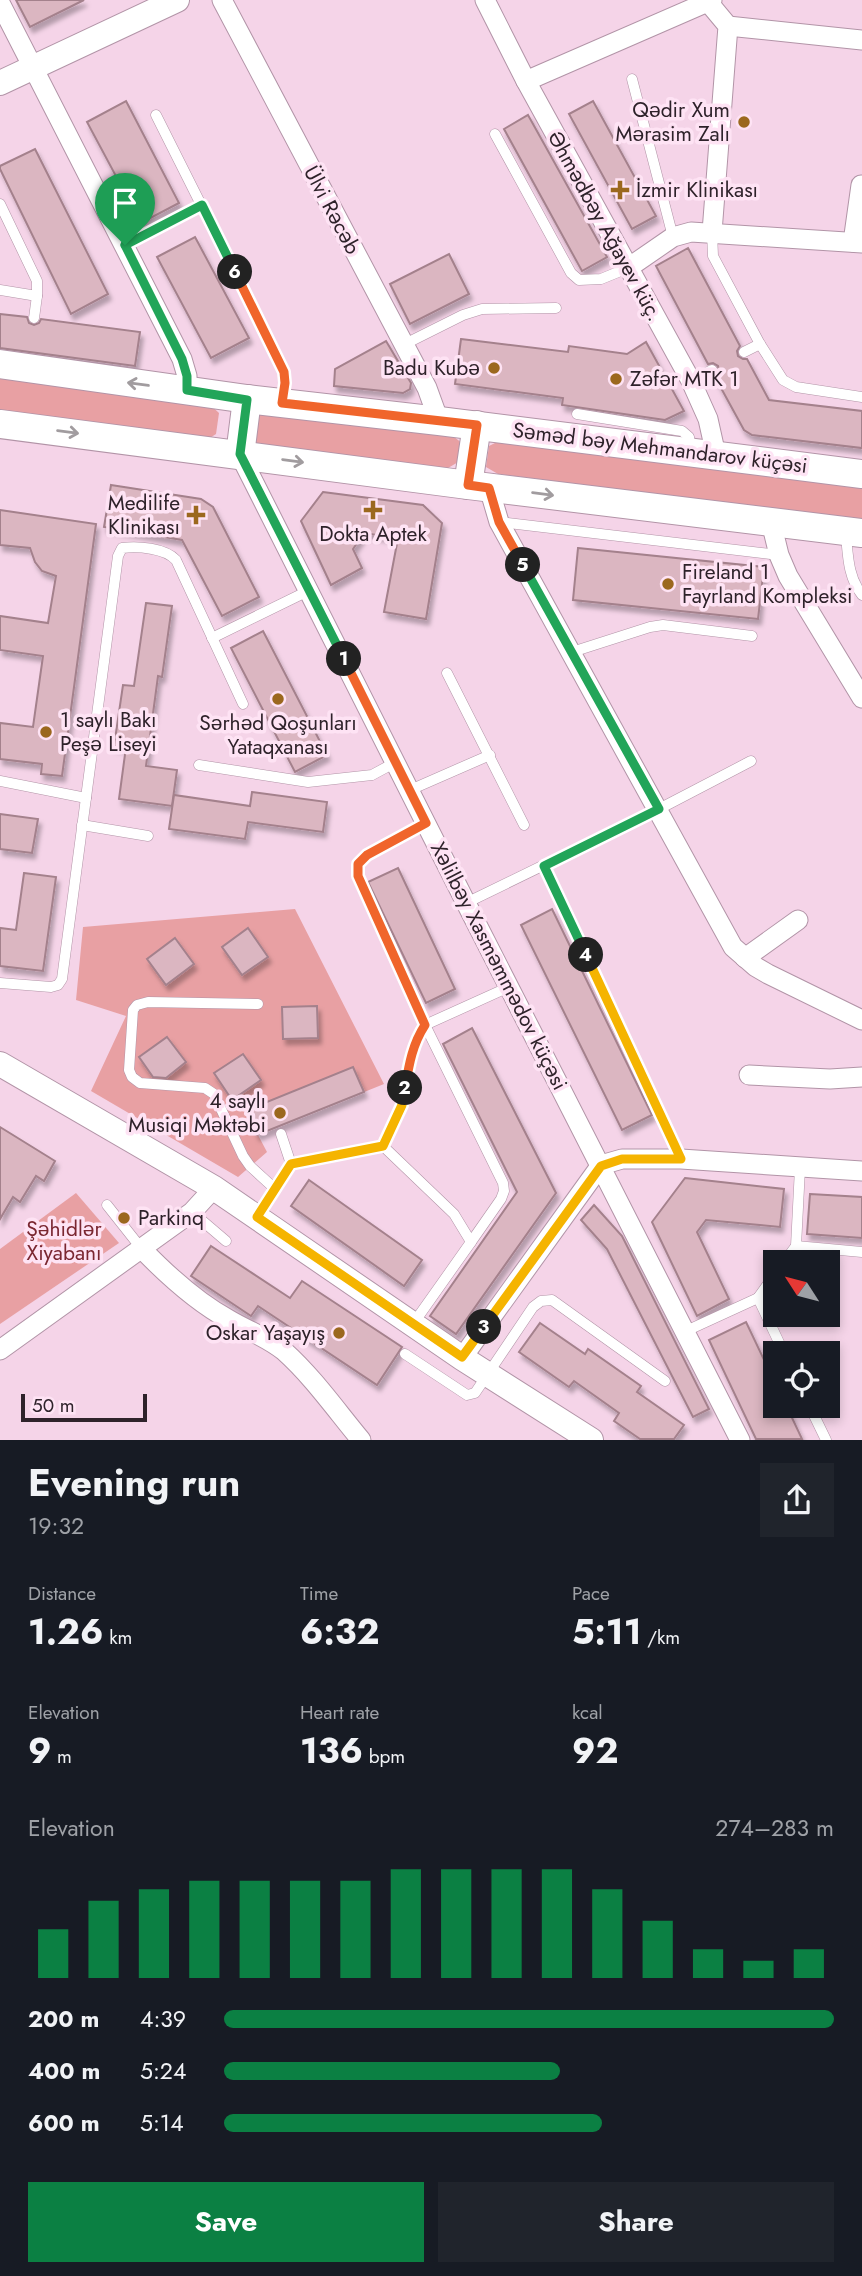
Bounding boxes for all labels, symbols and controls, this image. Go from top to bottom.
place label: Qədir Xum Mərasim Zalı [616,95,730,149]
marker: Qədir Xum Mərasim Zalı [736,114,752,130]
street label: Əhmədbəy Ağayev küç. [540,125,670,327]
street label: Ülvi Rəcəb [296,161,368,259]
pin [95,173,155,245]
place label: İzmir Klinikası [636,175,758,205]
marker: İzmir Klinikası [610,180,630,200]
icon: arrive [106,184,144,222]
pin: 6 [218,254,252,290]
text: 6 [228,258,241,285]
place label: Badu Kubə [383,353,480,383]
marker: Badu Kubə [486,360,502,376]
place label: Zəfər MTK 1 [630,364,739,394]
marker: Zəfər MTK 1 [608,371,624,387]
one-way arrow [127,377,150,390]
street label: Səməd bəy Mehmandarov küçəsi [511,415,809,481]
one-way arrow [56,426,79,439]
one-way arrow [281,455,304,468]
place label: Medilife Klinikası [108,488,180,542]
one-way arrow [531,488,554,501]
marker: Dokta Aptek [365,502,381,518]
marker: Medilife Klinikası [186,505,206,525]
place label: Dokta Aptek [319,519,427,549]
pin: 5 [505,548,540,582]
text: 5 [516,551,529,578]
place label: Fireland 1 Fayrland Kompleksi [682,557,852,611]
marker: Fireland 1 Fayrland Kompleksi [660,576,676,592]
pin: 1 [326,642,362,676]
text: 1 [339,645,348,672]
marker: Sərhəd Qoşunları Yataqxanası [270,691,286,707]
place label: 1 saylı Bakı Peşə Liseyi [60,705,157,759]
place label: Sərhəd Qoşunları Yataqxanası [199,708,357,762]
marker: 1 saylı Bakı Peşə Liseyi [38,724,54,740]
street label: Xəlilbəy Xasməmmədov küçəsi [423,837,575,1095]
pin: 4 [568,937,604,972]
text: 4 [579,941,592,968]
pin: 2 [388,1070,422,1106]
text: 2 [398,1074,411,1101]
place label: 4 saylı Musiqi Məktəbi [128,1086,266,1140]
marker: 4 saylı Musiqi Məktəbi [272,1105,288,1121]
place label: Parkinq [138,1203,204,1233]
marker: Parkinq [116,1210,132,1226]
park label: Şəhidlər Xiyabanı [26,1214,102,1268]
north arrow [763,1250,840,1326]
map controls [763,1250,840,1418]
pin: 3 [466,1310,502,1344]
text: 3 [478,1313,489,1340]
place label: Oskar Yaşayış [206,1318,325,1348]
marker: Oskar Yaşayış [331,1325,347,1341]
button: locate [763,1341,840,1418]
scale bar [21,1391,147,1422]
text: 50 m [32,1392,75,1419]
text: Evening run [28,1455,240,1510]
button: share [760,1463,834,1537]
text: 19:32 [28,1509,84,1543]
text: Distance [28,1580,96,1607]
text: Time [300,1580,338,1607]
text: Pace [572,1580,610,1607]
text: 1.26 [28,1607,103,1657]
text: 6:32 [300,1607,379,1657]
text: 5:11 [572,1607,641,1657]
text: km [103,1624,132,1651]
text: /km [641,1624,680,1651]
text: Elevation [28,1699,100,1726]
text: Heart rate [300,1699,379,1726]
text: kcal [572,1699,603,1726]
text: 9 [28,1726,51,1776]
text: 136 [300,1726,363,1776]
text: 92 [572,1726,618,1776]
text: m [51,1743,72,1770]
text: bpm [363,1743,405,1770]
text: Elevation [28,1811,115,1845]
text: 274–283 m [715,1811,834,1845]
text: 200 m [28,2002,99,2036]
text: 4:39 [140,2002,186,2036]
text: 400 m [28,2054,100,2088]
text: 5:24 [140,2054,186,2088]
text: 600 m [28,2106,100,2140]
text: 5:14 [140,2106,184,2140]
button: Save [28,2182,424,2262]
button: Share [438,2182,834,2262]

